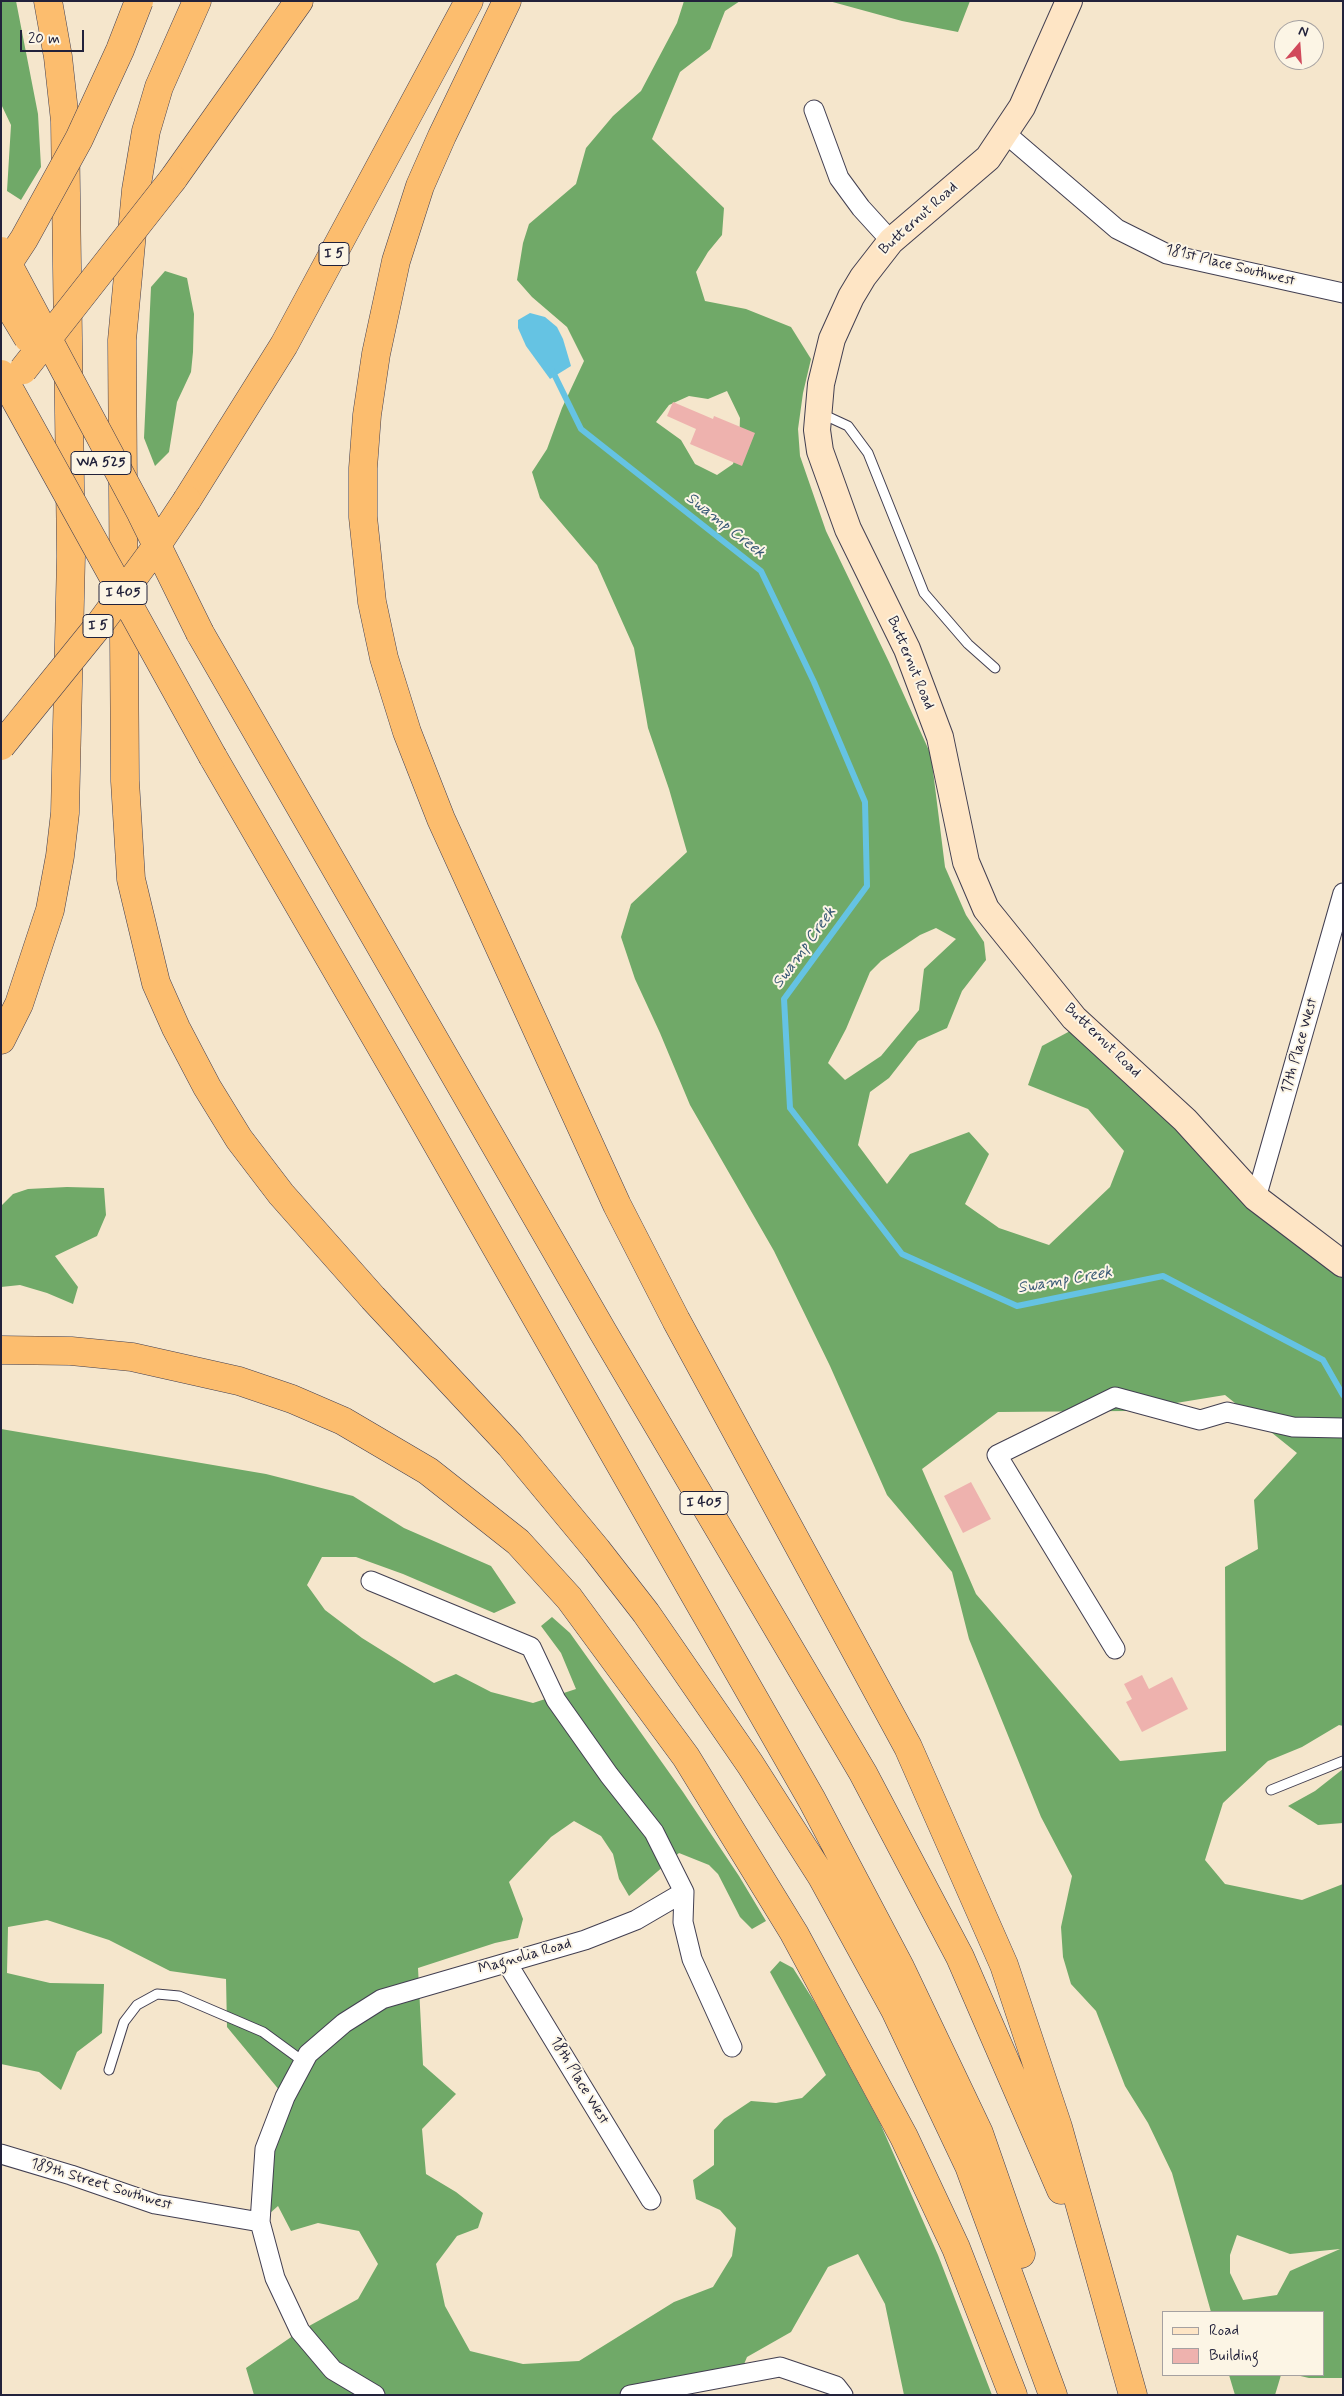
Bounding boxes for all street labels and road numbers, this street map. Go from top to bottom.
street label: Butternut Road [876,179,962,259]
street label: 181st Place Southwest [1163,241,1297,291]
road number: I 5 [319,242,349,266]
road number: WA 525 [71,452,131,474]
road number: I 405 [99,582,147,604]
road number: I 5 [83,614,113,638]
street label: Butternut Road [882,614,938,712]
street label: 17th Place West [1278,996,1322,1096]
street label: Butternut Road [1060,1000,1144,1082]
road number: I 405 [680,1492,728,1515]
street label: Magnolia Road [476,1935,574,1979]
street label: 18th Place West [546,2034,612,2128]
street label: 189th Street Southwest [28,2155,174,2215]

